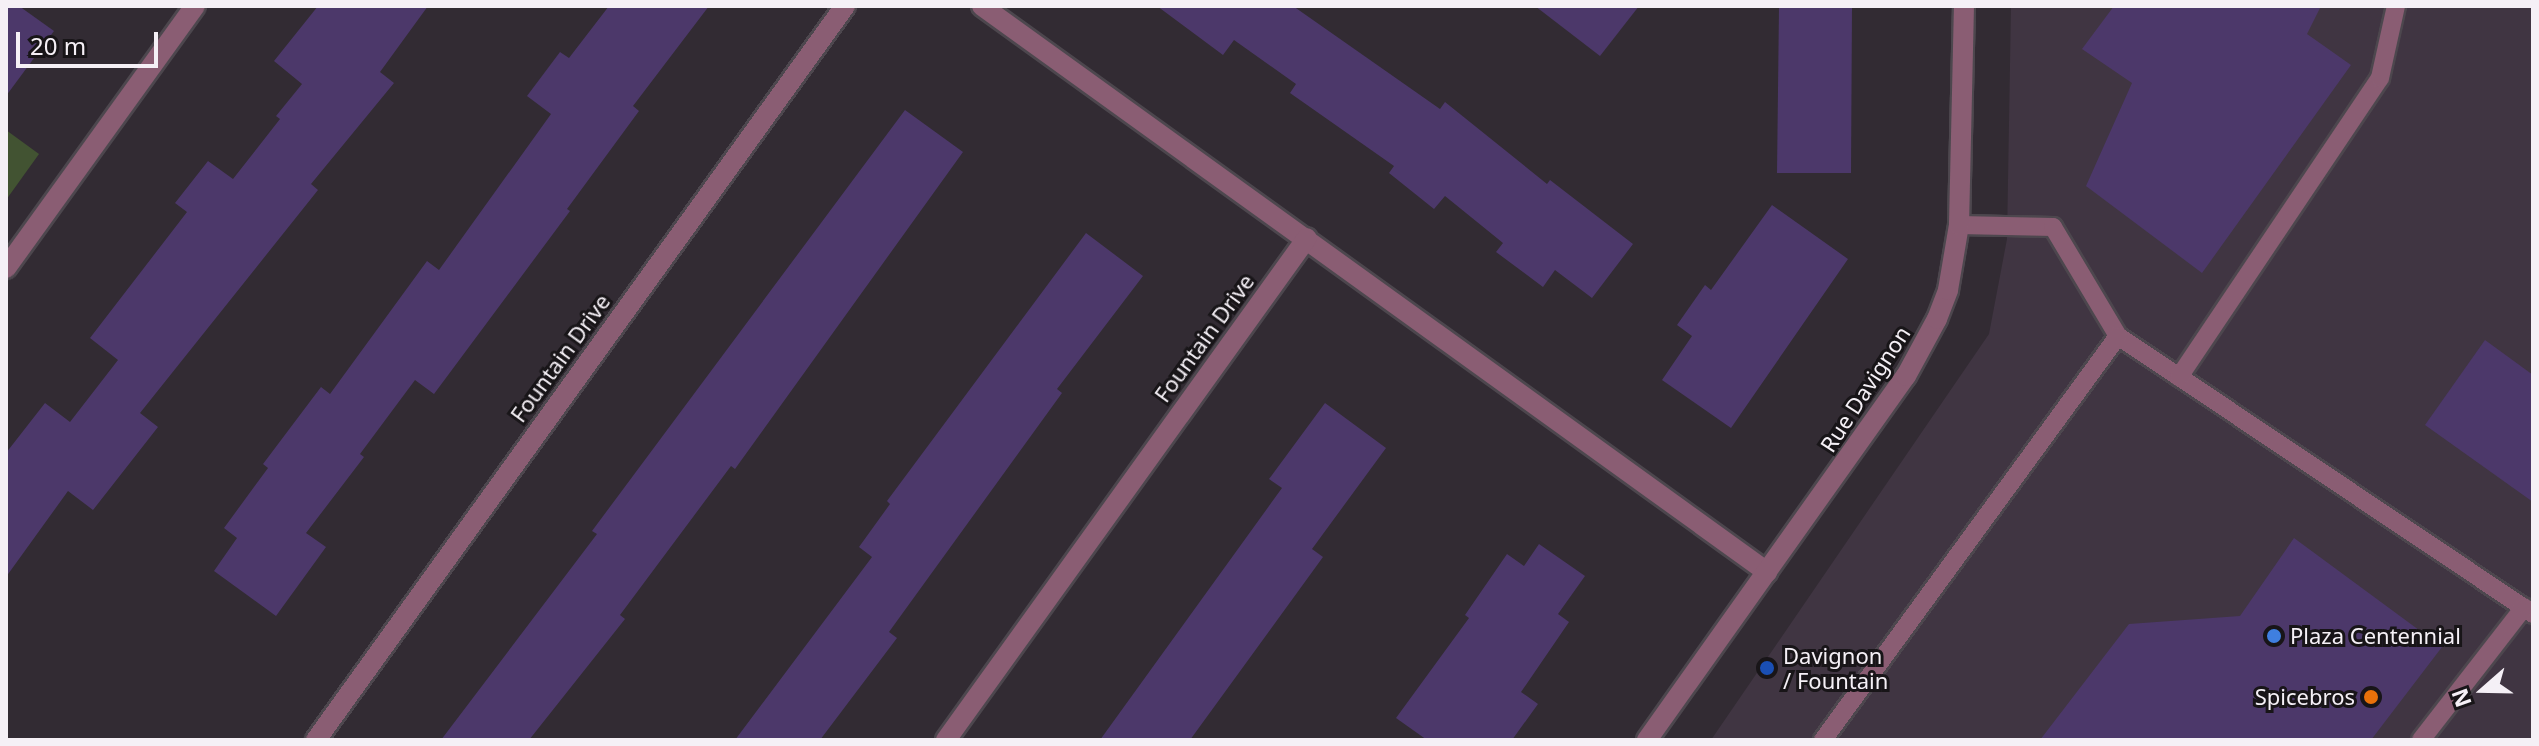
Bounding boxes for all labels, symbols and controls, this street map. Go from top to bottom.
scale bar [20,16,162,66]
text: 20 m [30,29,86,62]
street label: Fountain Drive [1149,269,1259,407]
street label: Fountain Drive [505,289,615,427]
street label: Rue Davignon [1815,321,1915,457]
place label: Plaza Centennial [2290,623,2461,649]
marker: Plaza Centennial [2265,627,2283,645]
place label: Davignon / Fountain [1783,642,1888,694]
north arrow [2443,650,2523,730]
marker: Davignon / Fountain [1758,659,1776,677]
place label: Spicebros [2255,684,2355,710]
text: N [2443,685,2478,712]
marker: Spicebros [2362,688,2380,706]

